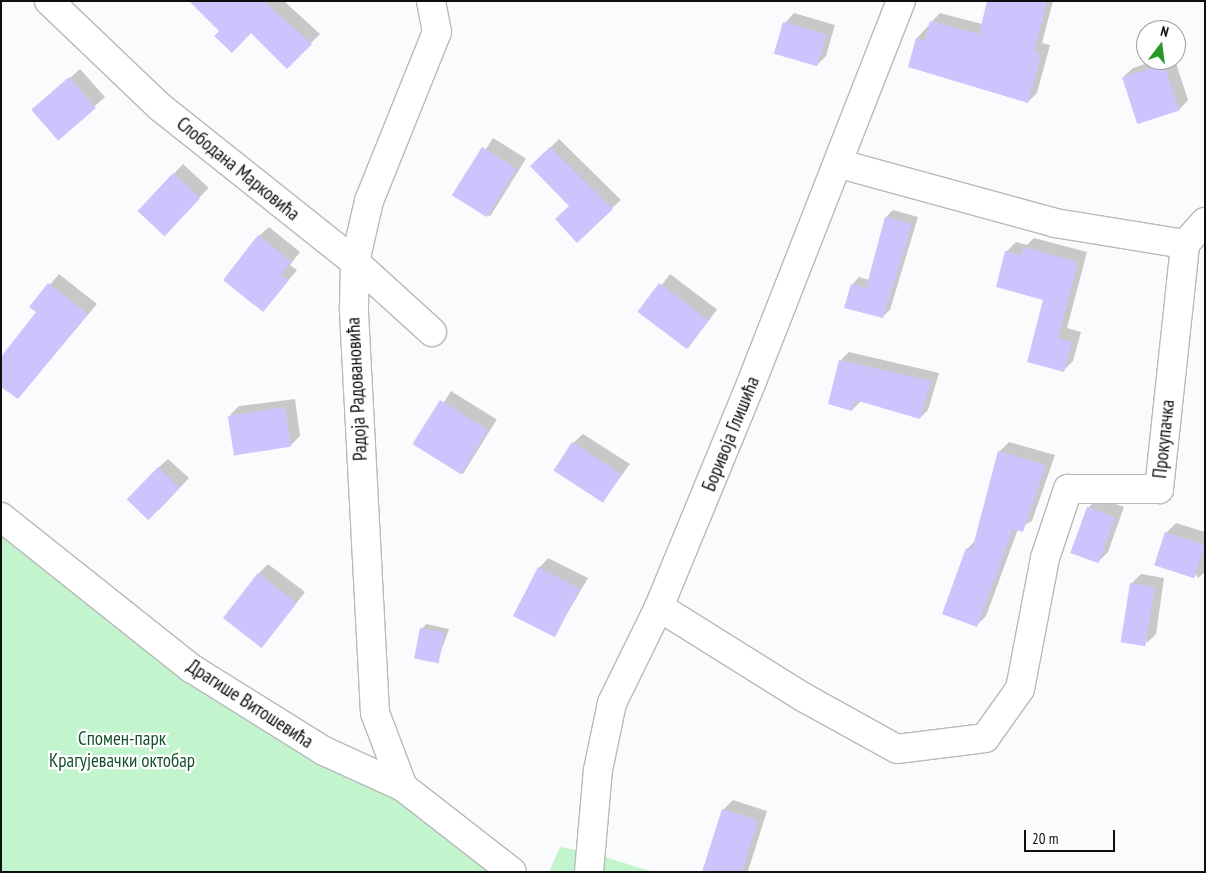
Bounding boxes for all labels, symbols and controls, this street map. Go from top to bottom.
north arrow [1136,20,1186,70]
text: N [1159,22,1171,41]
street label: Слободана Марковића [172,112,304,226]
street label: Радоја Радовановића [342,317,372,461]
street label: Боривоја Глишића [698,373,764,495]
street label: Прокупачка [1149,398,1179,480]
street label: Драгише Витошевића [183,655,317,753]
park label: Спомен-парк Крагујевачки октобар [49,728,195,772]
scale bar [1026,820,1117,852]
text: 20 m [1032,829,1058,848]

